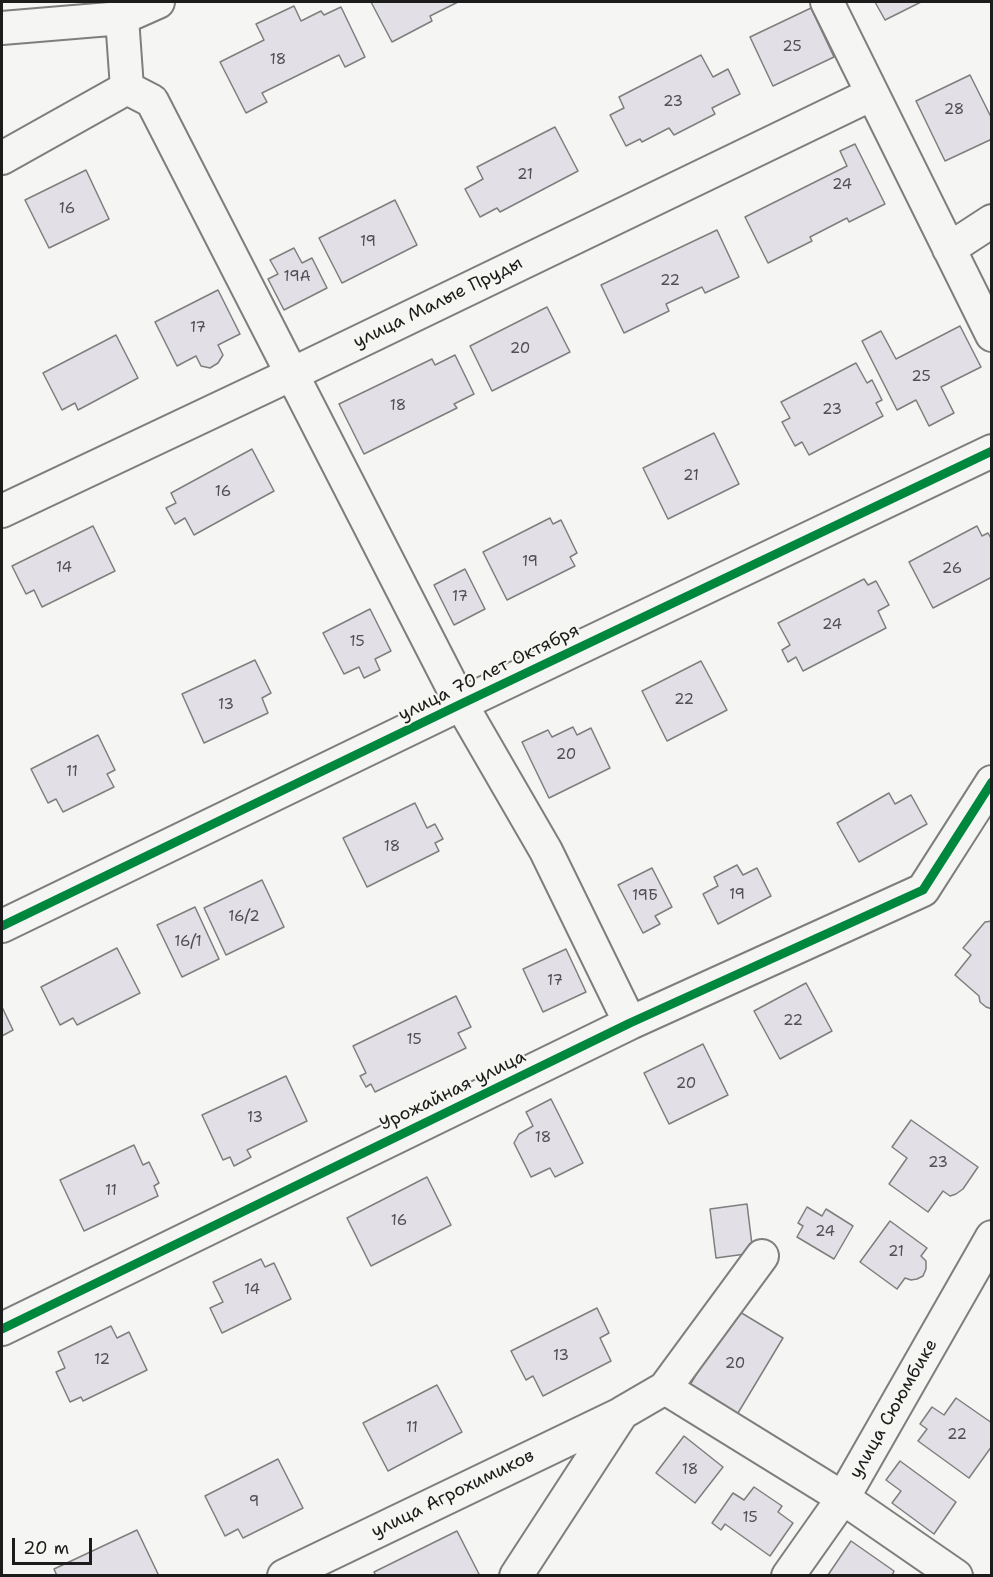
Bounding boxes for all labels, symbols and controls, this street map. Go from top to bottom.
house number: 25 [782,38,802,56]
house number: 18 [270,51,286,69]
house number: 23 [663,93,683,111]
house number: 28 [944,101,964,119]
house number: 21 [517,166,533,184]
house number: 24 [832,176,852,194]
house number: 16 [59,200,75,218]
house number: 19 [360,233,376,251]
street label: улица Малые Пруды [350,253,526,353]
house number: 19А [283,268,311,286]
house number: 22 [660,272,680,290]
house number: 17 [190,319,206,337]
house number: 20 [510,340,530,358]
house number: 25 [911,368,931,386]
house number: 18 [390,397,406,415]
house number: 23 [822,401,842,419]
house number: 21 [683,467,699,485]
house number: 16 [215,483,231,501]
house number: 19 [522,553,538,571]
house number: 14 [56,559,72,577]
house number: 26 [942,560,962,578]
house number: 17 [452,588,468,606]
house number: 24 [822,616,842,634]
street label: улица 70 лет Октября [395,620,583,726]
house number: 15 [349,633,365,651]
house number: 22 [674,691,694,709]
house number: 13 [218,696,234,714]
house number: 20 [556,746,576,764]
house number: 11 [66,763,78,781]
house number: 18 [384,838,400,856]
house number: 19 [729,886,745,904]
house number: 19Б [632,887,658,905]
house number: 16/2 [228,908,260,926]
house number: 16/1 [174,933,202,951]
house number: 17 [547,972,563,990]
house number: 22 [783,1012,803,1030]
house number: 15 [406,1031,422,1049]
street label: Урожайная улица [376,1046,530,1136]
house number: 20 [676,1075,696,1093]
house number: 13 [247,1109,263,1127]
house number: 18 [535,1129,551,1147]
house number: 23 [928,1154,948,1172]
house number: 11 [105,1182,117,1200]
house number: 16 [391,1212,407,1230]
house number: 24 [815,1223,835,1241]
house number: 21 [888,1243,904,1261]
house number: 14 [244,1281,260,1299]
street label: улица Сююмбике [845,1336,943,1482]
house number: 13 [553,1347,569,1365]
house number: 12 [94,1351,110,1369]
house number: 20 [725,1355,745,1373]
house number: 11 [406,1419,418,1437]
house number: 22 [947,1426,967,1444]
street label: улица Агрохимиков [368,1445,538,1543]
house number: 18 [682,1461,698,1479]
house number: 9 [249,1493,259,1511]
house number: 15 [742,1509,758,1527]
scale bar [15,1526,94,1564]
text: 20 m [23,1536,69,1560]

